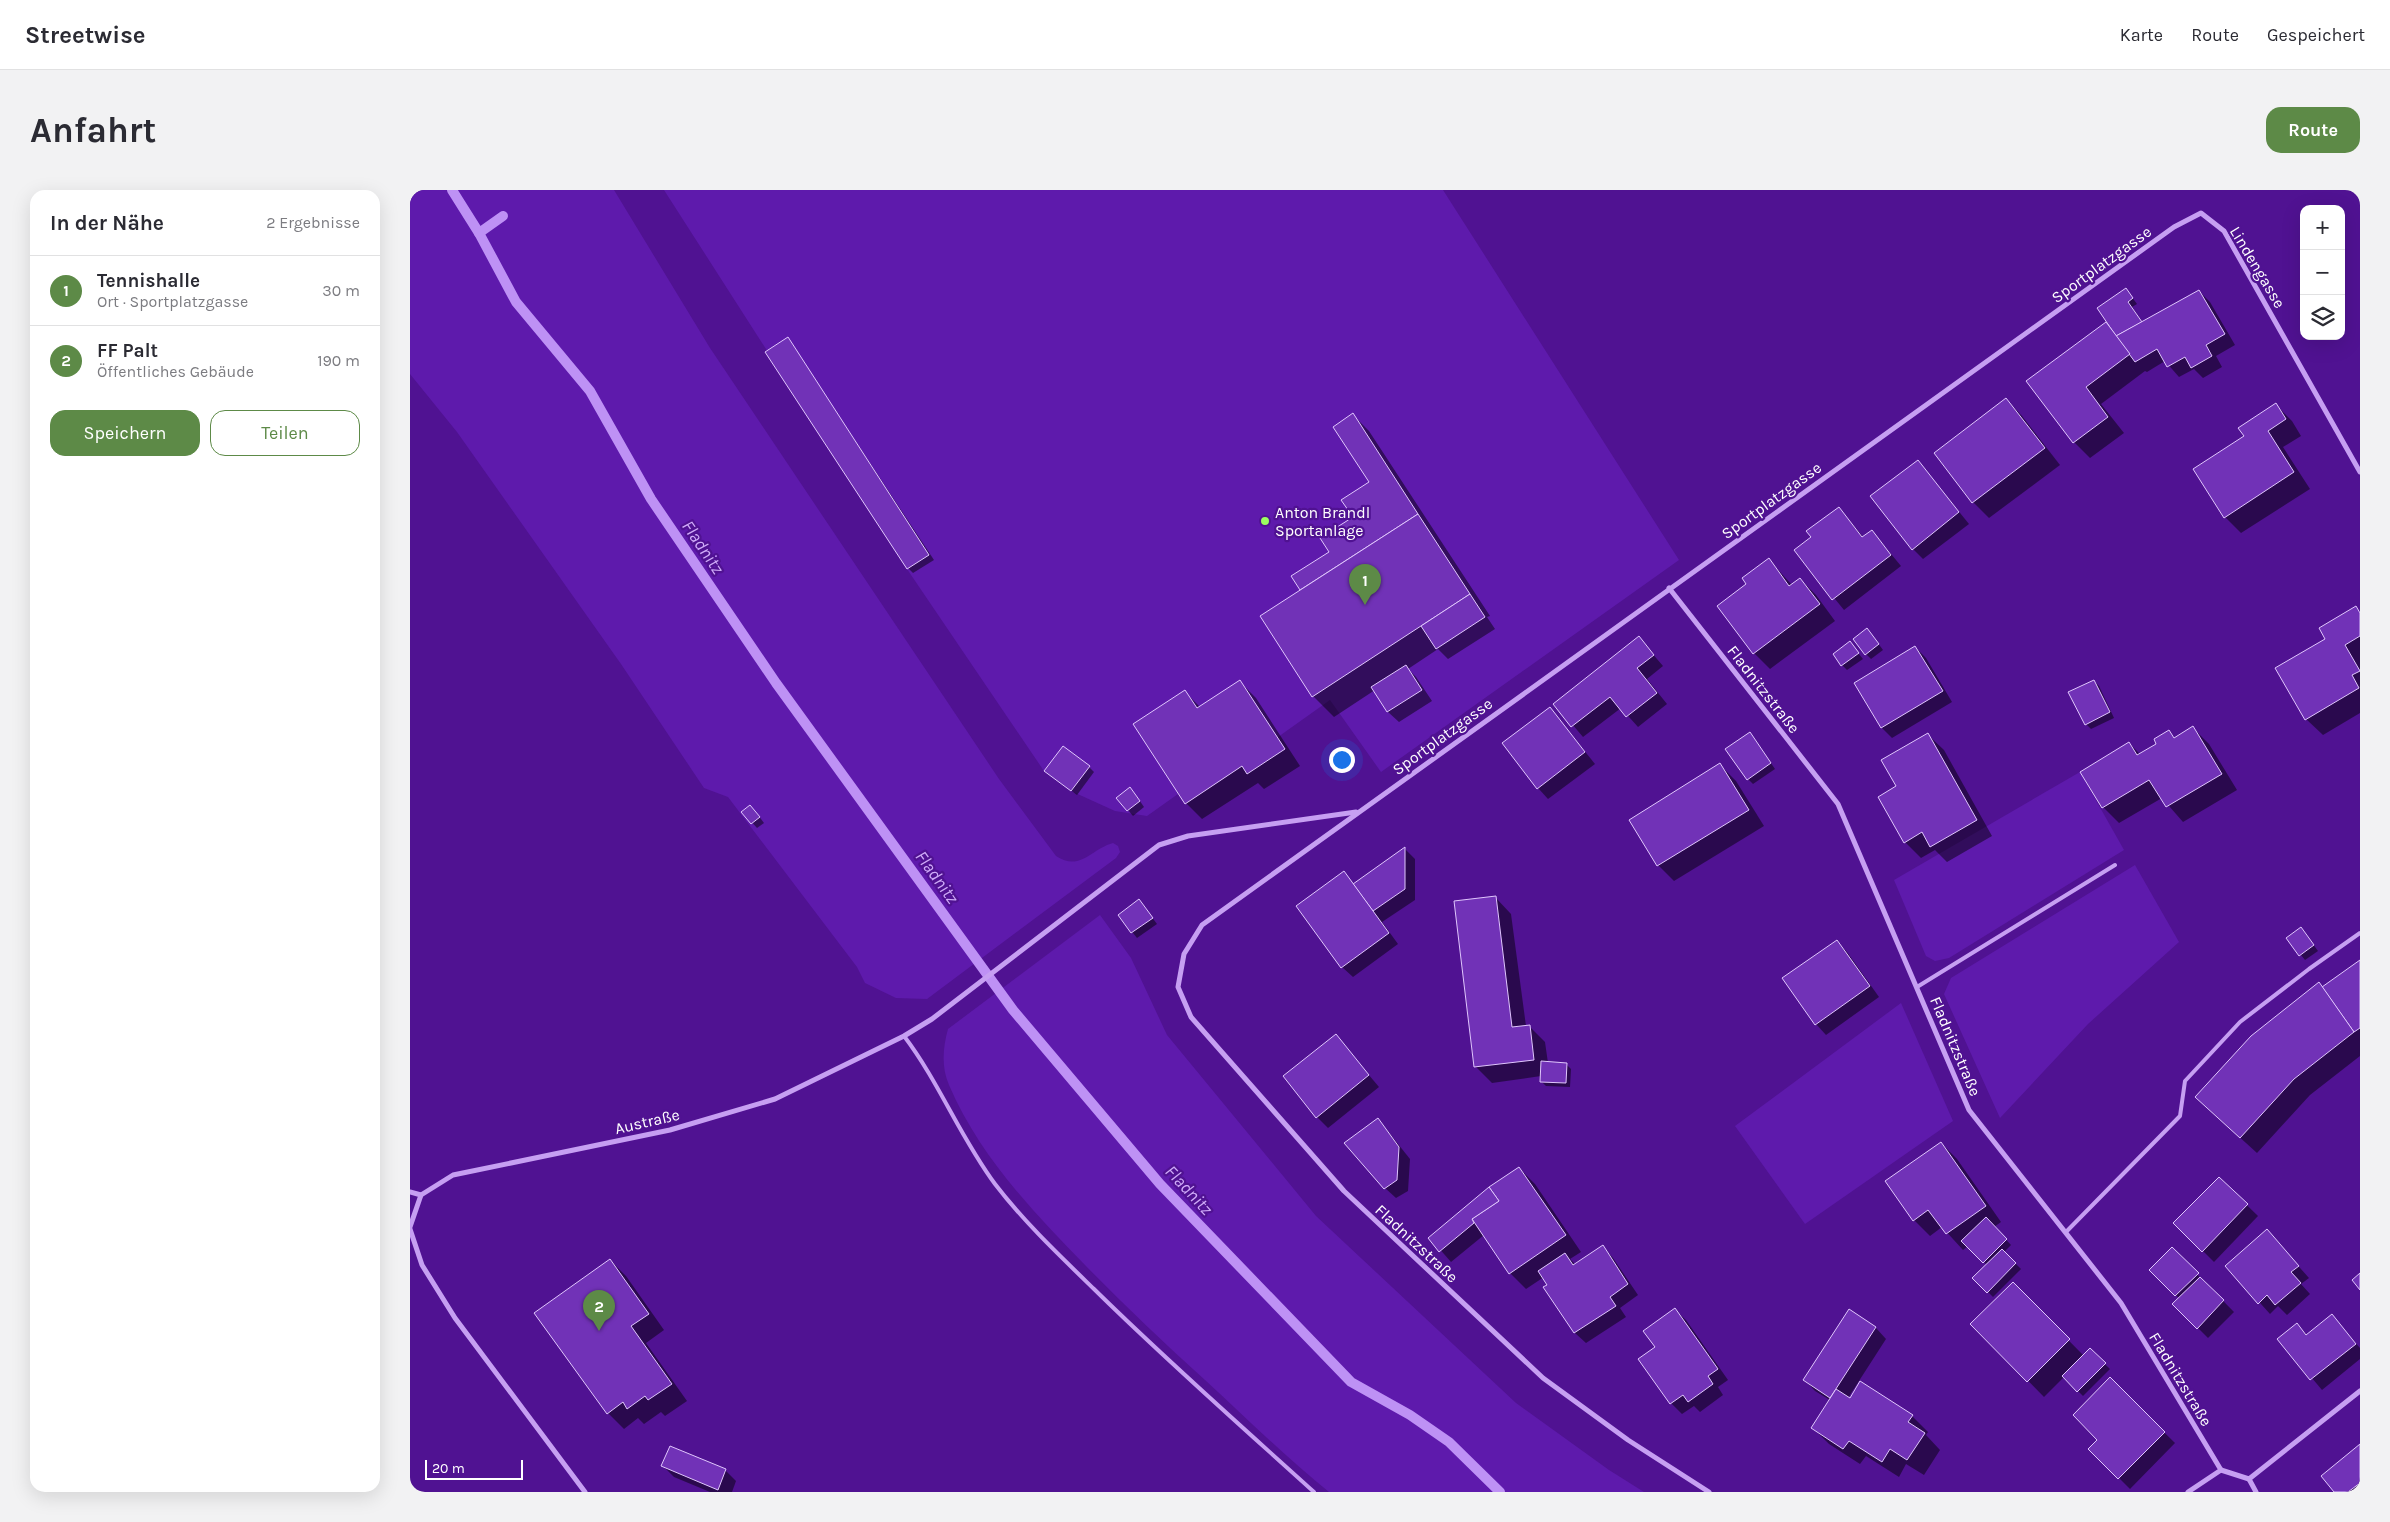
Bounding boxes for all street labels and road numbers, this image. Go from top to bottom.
street label: Sportplatzgasse [2048,222,2155,307]
street label: Lindengasse [2226,223,2289,312]
street label: Sportplatzgasse [1718,458,1825,543]
street label: Fladnitzstraße [1723,642,1804,737]
street label: Sportplatzgasse [1389,694,1496,779]
street label: Fladnitzstraße [1926,994,1985,1099]
street label: Austraße [613,1105,681,1138]
street label: Fladnitzstraße [1371,1200,1462,1287]
street label: Fladnitzstraße [2145,1329,2216,1430]

